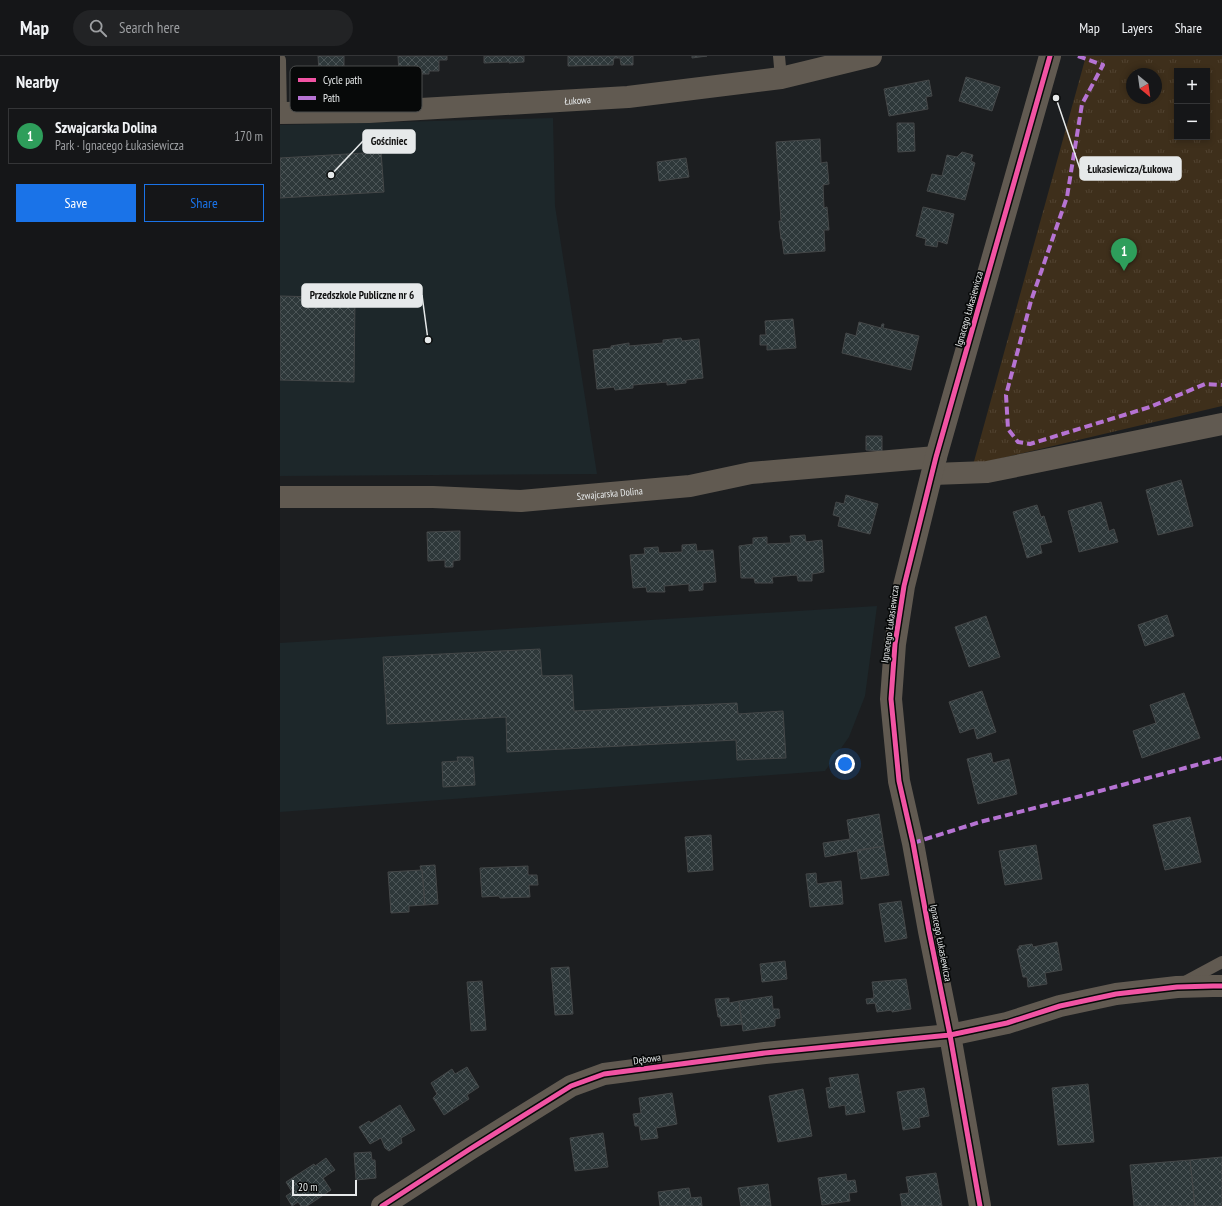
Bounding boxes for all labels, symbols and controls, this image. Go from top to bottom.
search box [73,10,353,46]
text: Map [20,16,49,40]
icon: search [87,17,109,39]
text: Search here [119,18,180,37]
text: Map [1079,19,1100,37]
text: Layers [1122,19,1153,37]
text: Share [1175,19,1202,37]
legend [290,66,422,112]
north arrow [1126,68,1162,104]
map controls [1174,68,1210,140]
button: + [1174,68,1210,104]
text: Nearby [16,71,59,93]
text: Cycle path [323,73,362,87]
text: Path [323,91,340,105]
street label: Łukowa [564,93,591,107]
button: − [1174,104,1210,140]
text: Szwajcarska Dolina [55,118,157,137]
text: 1 [27,128,33,145]
text: 170 m [234,128,263,145]
callout: Gościniec [363,130,415,153]
text: Gościniec [371,134,407,148]
text: Park · Ignacego Łukasiewicza [55,137,184,154]
callout: Łukasiewicza/Łukowa [1080,157,1181,180]
text: Łukasiewicza/Łukowa [1087,162,1173,176]
button: Save [16,184,136,222]
button: Share [144,184,264,222]
pin: 1 [1111,238,1137,271]
street label: Ignacego Łukasiewicza [952,270,986,348]
callout: Przedszkole Publiczne nr 6 [302,284,422,307]
text: Przedszkole Publiczne nr 6 [310,288,414,302]
street label: Szwajcarska Dolina [576,484,643,503]
street label: Ignacego Łukasiewicza [878,584,902,664]
your location [835,754,855,774]
street label: Ignacego Łukasiewicza [927,903,955,983]
street label: Dębowa [632,1051,662,1067]
scale bar [292,1178,357,1197]
text: 20 m [298,1180,317,1194]

